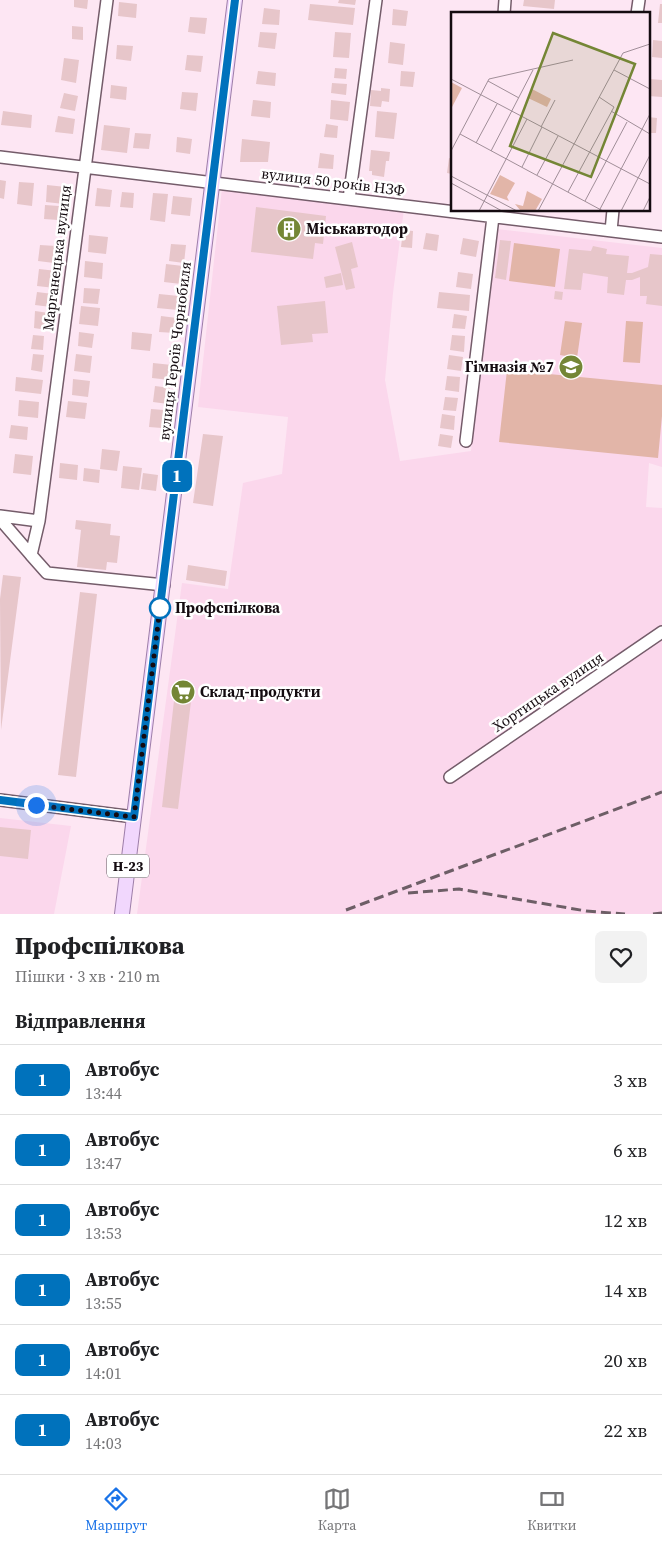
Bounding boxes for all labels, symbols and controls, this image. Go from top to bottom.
inset map [451,12,650,211]
street label: вулиця 50 років НЗФ [260,162,406,201]
street label: Марганецька вулиця [37,184,76,332]
building icon: Міськавтодор [276,216,302,242]
place label: Міськавтодор [306,218,408,239]
street label: вулиця Героїв Чорнобиля [153,260,196,442]
school or university icon: Гімназія №7 [558,354,584,380]
place label: Гімназія №7 [465,356,554,377]
line badge: 1 [161,460,193,492]
text: 1 [172,463,182,488]
marker: Профспілкова [149,597,171,619]
place label: Профспілкова [175,597,281,618]
street label: Хортицька вулиця [488,646,608,737]
supermarket icon: Склад-продукти [170,679,196,705]
place label: Склад-продукти [200,681,321,702]
your location [24,793,49,818]
road number: Н-23 [107,854,149,878]
text: Профспілкова [15,929,185,962]
button: heart [595,931,647,983]
text: Пішки · 3 хв · 210 m [15,965,160,987]
text: Відправлення [15,1008,146,1034]
text: Автобус [85,1056,160,1082]
text: 1 [38,1067,47,1092]
text: 3 хв [613,1067,647,1093]
text: 13:44 [85,1082,122,1104]
text: Автобус [85,1126,160,1152]
text: 1 [38,1137,47,1162]
text: 6 хв [613,1137,647,1163]
text: 13:47 [85,1152,122,1174]
text: Автобус [85,1196,160,1222]
text: 1 [38,1207,47,1232]
text: 12 хв [604,1207,647,1233]
text: 13:53 [85,1222,122,1244]
text: Автобус [85,1266,160,1292]
text: 1 [38,1277,47,1302]
text: 14 хв [604,1277,647,1303]
text: 13:55 [85,1292,122,1314]
text: Автобус [85,1336,160,1362]
text: 1 [38,1347,47,1372]
text: 20 хв [604,1347,647,1373]
text: 14:01 [85,1362,122,1384]
text: Автобус [85,1406,160,1432]
text: 1 [38,1417,47,1442]
text: 22 хв [604,1417,647,1443]
text: 14:03 [85,1432,122,1454]
tab: Маршрут [85,1485,147,1535]
tab: Карта [318,1485,357,1535]
tab: Квитки [527,1485,577,1535]

